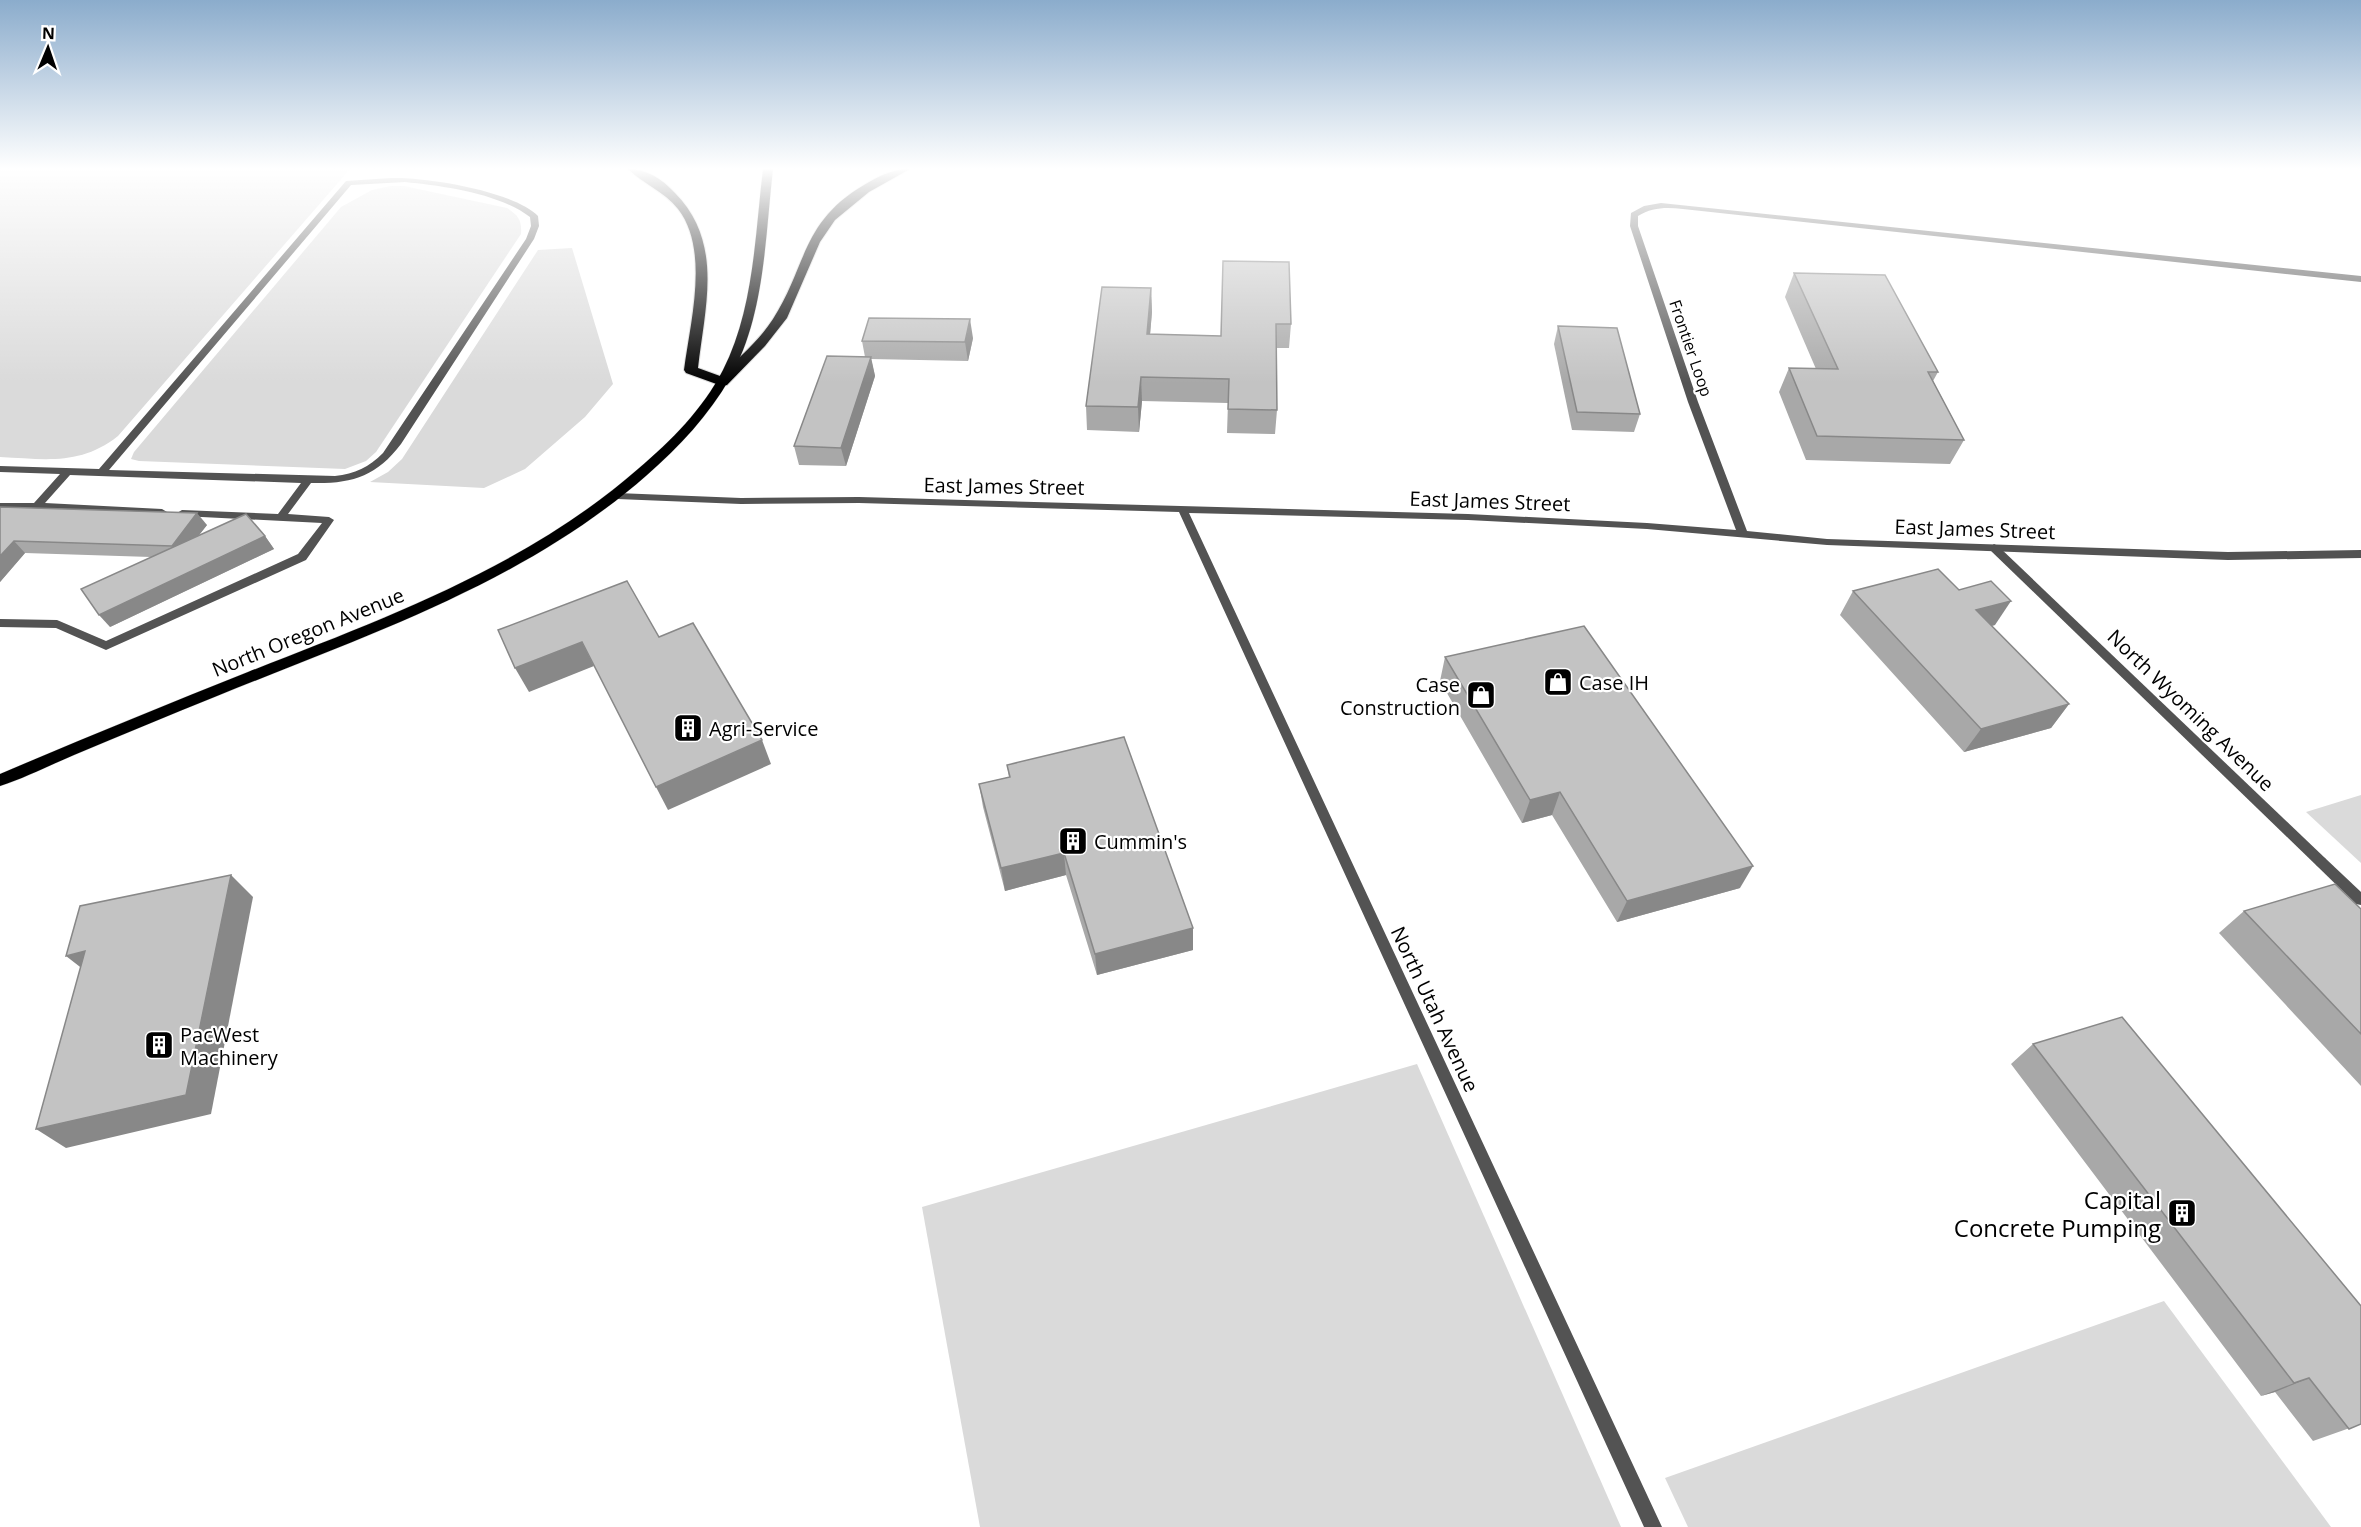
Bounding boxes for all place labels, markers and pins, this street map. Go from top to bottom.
shop icon: Case IH [1542,666,1574,698]
place label: Case IH [1579,669,1649,696]
place label: Case Construction [1340,671,1460,721]
shop icon: Case Construction [1465,679,1497,711]
building icon: Agri-Service [672,712,704,744]
place label: Agri-Service [709,715,818,742]
building icon: Cummin's [1057,825,1089,857]
place label: Cummin's [1094,828,1187,855]
place label: PacWest Machinery [180,1021,279,1071]
building icon: PacWest Machinery [143,1029,175,1061]
place label: Capital Concrete Pumping [1954,1183,2161,1244]
building icon: Capital Concrete Pumping [2166,1197,2198,1229]

